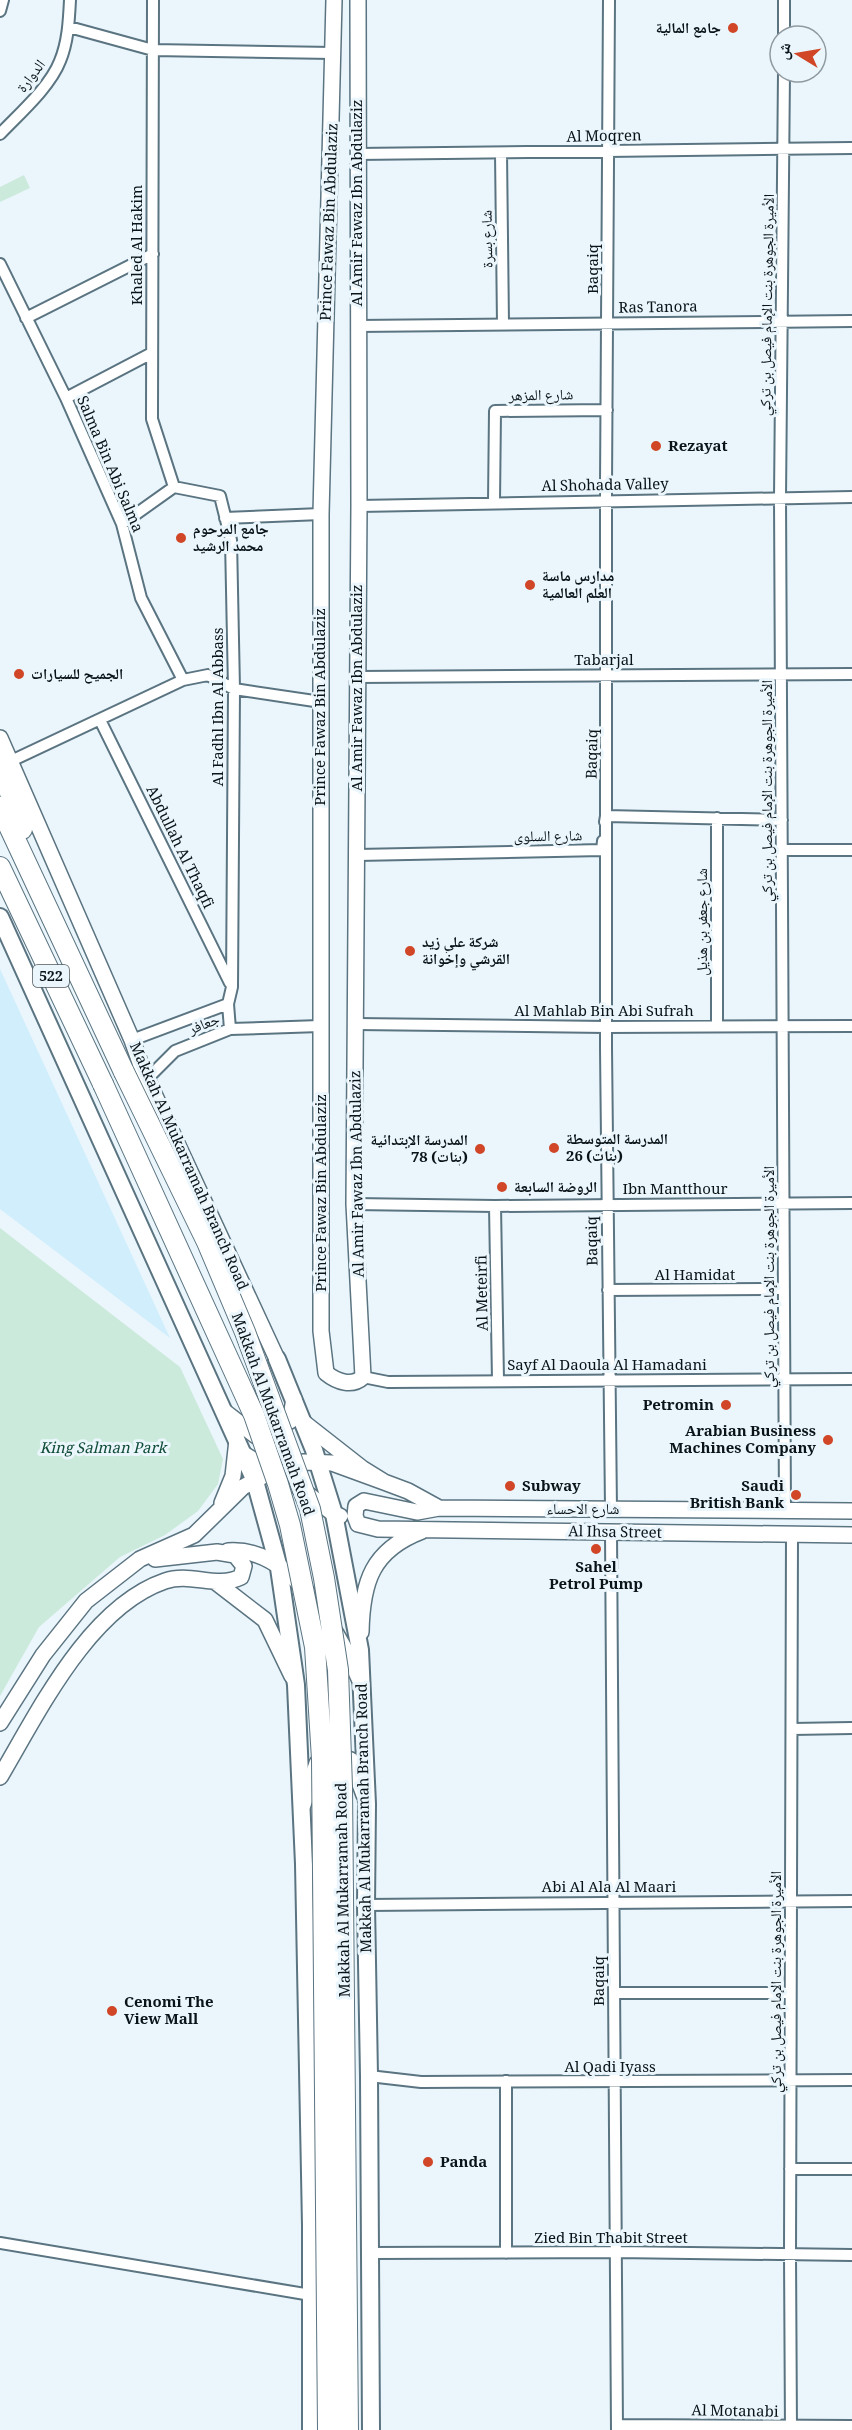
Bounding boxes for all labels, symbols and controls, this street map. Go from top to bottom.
place label: جامع المالية [656,17,721,43]
marker: جامع المالية [726,21,740,35]
north arrow [768,24,828,84]
text: ش [771,41,801,63]
street label: الدوارة [11,55,54,100]
street label: Al Amir Fawaz Ibn Abdulaziz [346,100,372,306]
street label: Prince Fawaz Bin Abdulaziz [315,123,347,321]
street label: Al Moqren [566,124,642,152]
street label: Khaled Al Hakim [126,185,152,305]
street label: الأميرة الجوهرة بنت الإمام فيصل بن تركي [754,194,784,416]
street label: شارع بسرة [475,210,503,268]
street label: Baqaiq [582,244,608,294]
street label: Ras Tanora [618,295,698,323]
street label: شارع المزهر [508,383,574,411]
street label: Salma Bin Abi Salma [68,392,149,537]
place label: Rezayat [668,435,728,461]
marker: Rezayat [649,439,663,453]
street label: Al Shohada Valley [541,473,669,501]
place label: جامع المرحوم محمد الرشيد [193,518,269,561]
marker: جامع المرحوم محمد الرشيد [174,531,188,545]
place label: مدارس ماسة العلم العالمية [542,565,614,608]
marker: مدارس ماسة العلم العالمية [523,578,537,592]
street label: Al Amir Fawaz Ibn Abdulaziz [346,585,372,791]
street label: Prince Fawaz Bin Abdulaziz [309,608,335,806]
street label: Al Fadhl Ibn Al Abbass [207,627,233,787]
street label: Tabarjal [574,649,634,675]
place label: الجميح للسيارات [31,663,123,689]
marker: الجميح للسيارات [12,667,26,681]
street label: الأميرة الجوهرة بنت الإمام فيصل بن تركي [756,680,782,902]
street label: Baqaiq [581,729,607,779]
street label: Abdullah Al Thaqfi [137,782,219,914]
street label: شارع السلوى [514,824,583,852]
street label: شارع جعفر بن هذيل [691,868,717,976]
place label: شركة علي زيد القرشي وإخوانة [422,931,510,974]
marker: شركة علي زيد القرشي وإخوانة [403,944,417,958]
road number: 522 [33,965,69,987]
street label: Al Mahlab Bin Abi Sufrah [514,1000,694,1026]
street label: جعافر [184,1008,225,1044]
street label: Makkah Al Mukarramah Branch Road [120,1038,254,1295]
street label: Al Amir Fawaz Ibn Abdulaziz [344,1070,374,1278]
street label: Prince Fawaz Bin Abdulaziz [310,1094,336,1292]
place label: المدرسة المتوسطة 26 (بنات) [566,1128,668,1171]
place label: المدرسة الإبتدائية 78 (بنات) [371,1129,468,1172]
marker: المدرسة المتوسطة 26 (بنات) [547,1141,561,1155]
marker: المدرسة الإبتدائية 78 (بنات) [473,1142,487,1156]
street label: الأميرة الجوهرة بنت الإمام فيصل بن تركي [758,1166,784,1388]
place label: الروضة السابعة [514,1176,597,1202]
street label: Ibn Mantthour [622,1178,728,1204]
marker: الروضة السابعة [495,1180,509,1194]
street label: Baqaiq [581,1216,607,1266]
street label: Al Meteirfi [470,1254,498,1331]
street label: Al Hamidat [655,1264,735,1290]
street label: Makkah Al Mukarramah Road [222,1309,320,1520]
street label: Sayf Al Daoula Al Hamadani [507,1354,707,1380]
place label: Petromin [643,1394,714,1420]
marker: Petromin [719,1398,733,1412]
place label: Arabian Business Machines Company [669,1420,816,1463]
marker: Arabian Business Machines Company [821,1433,835,1447]
park label: King Salman Park [40,1437,169,1463]
place label: Subway [522,1475,581,1501]
place label: Saudi British Bank [690,1475,785,1518]
marker: Subway [503,1479,517,1493]
marker: Saudi British Bank [789,1488,803,1502]
street label: شارع الاحساء [546,1498,620,1524]
street label: Al Ihsa Street [568,1520,662,1548]
marker: Sahel Petrol Pump [589,1542,603,1556]
place label: Sahel Petrol Pump [549,1556,643,1599]
street label: Makkah Al Mukarramah Branch Road [351,1683,381,1953]
street label: Makkah Al Mukarramah Road [330,1782,360,1997]
street label: الأميرة الجوهرة بنت الإمام فيصل بن تركي [765,1871,791,2093]
street label: Abi Al Ala Al Maari [542,1876,677,1902]
street label: Baqaiq [588,1956,614,2006]
place label: Cenomi The View Mall [124,1991,214,2034]
marker: Cenomi The View Mall [105,2004,119,2018]
street label: Al Qadi Iyass [564,2056,656,2082]
place label: Panda [440,2151,487,2177]
marker: Panda [421,2155,435,2169]
street label: Zied Bin Thabit Street [534,2227,688,2253]
street label: Al Motanabi [691,2399,779,2427]

